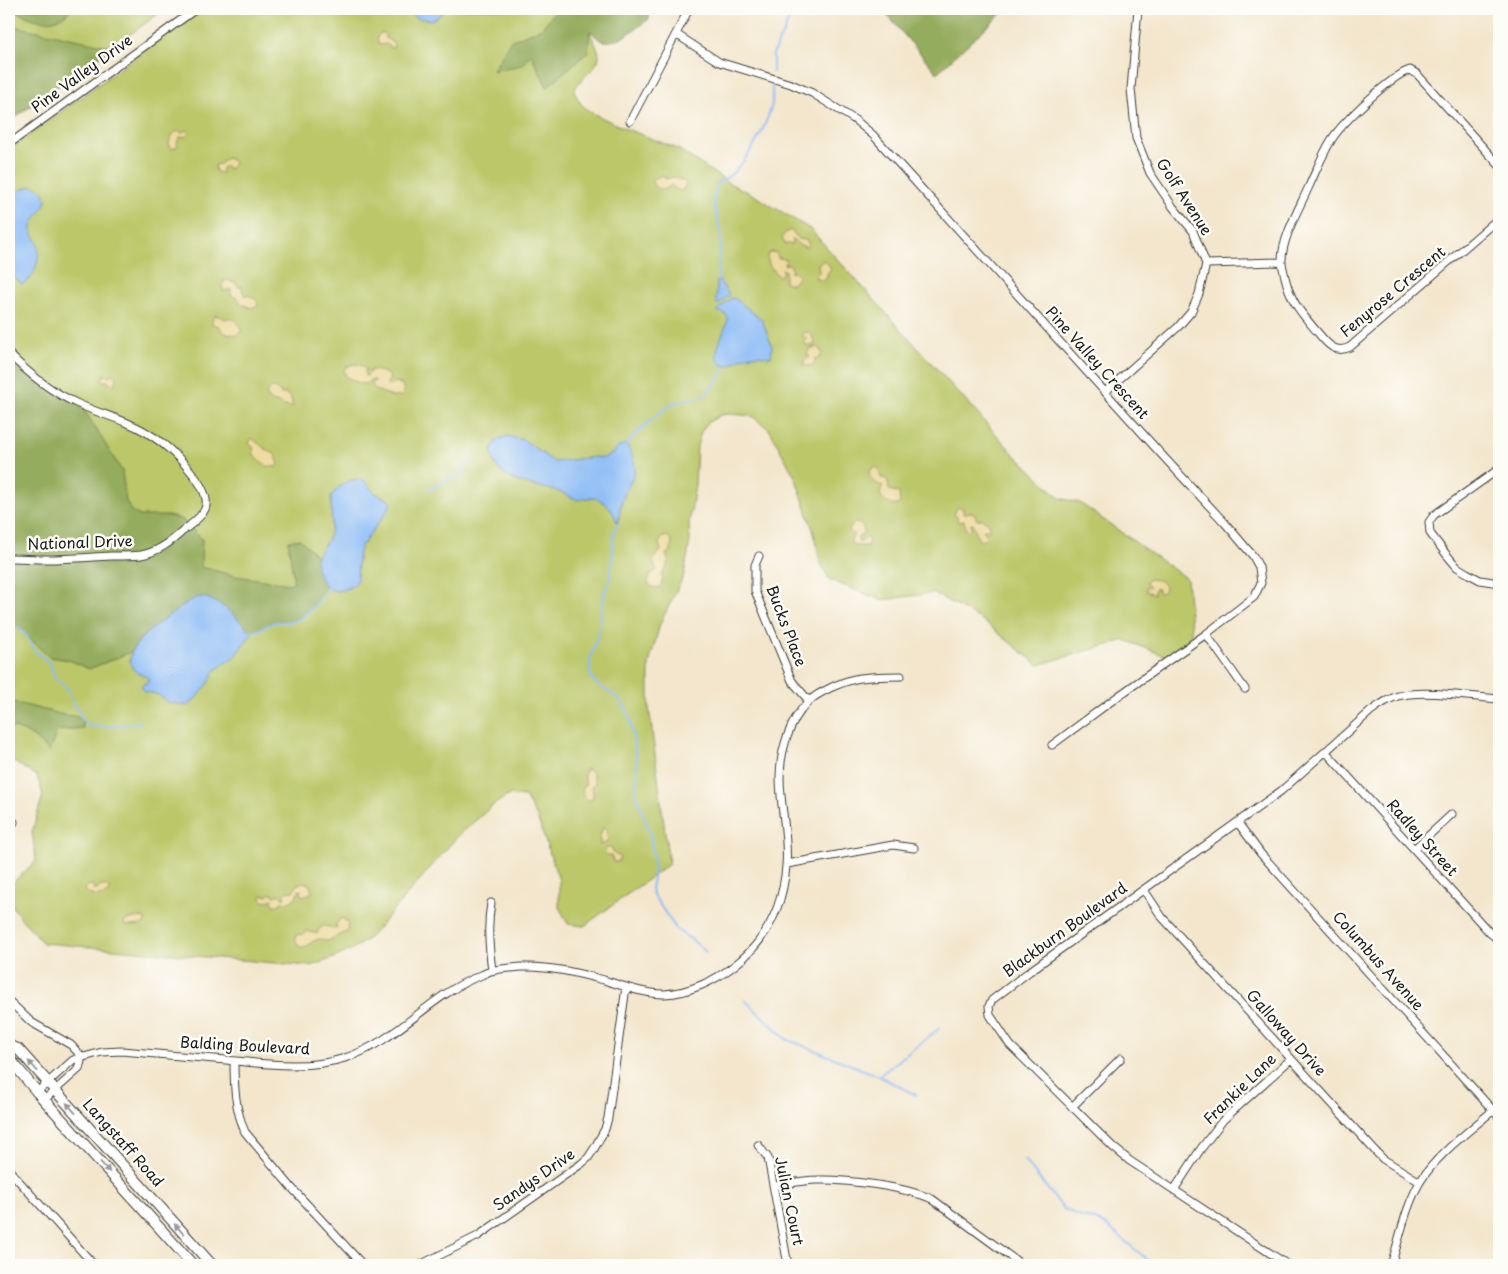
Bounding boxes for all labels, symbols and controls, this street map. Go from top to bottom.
street label: Pine Valley Drive [26,28,137,118]
street label: Golf Avenue [1152,153,1219,239]
street label: Fenyrose Crescent [1334,240,1450,342]
street label: Pine Valley Crescent [1041,300,1155,424]
street label: National Drive [27,528,133,555]
street label: Bucks Place [761,581,813,670]
street label: Radley Street [1382,793,1464,881]
street label: Blackburn Boulevard [997,876,1131,982]
street label: Columbus Avenue [1328,905,1430,1015]
street label: Galloway Drive [1242,983,1333,1081]
street label: Balding Boulevard [180,1030,311,1059]
street label: Frankie Lane [1197,1047,1281,1129]
one-way arrow [27,1060,39,1072]
street label: Langstaff Road [78,1093,170,1191]
one-way arrow [65,1102,77,1114]
street label: Sandys Drive [487,1142,579,1216]
street label: Julian Court [770,1154,811,1247]
one-way arrow [99,1161,111,1173]
one-way arrow [173,1223,185,1235]

